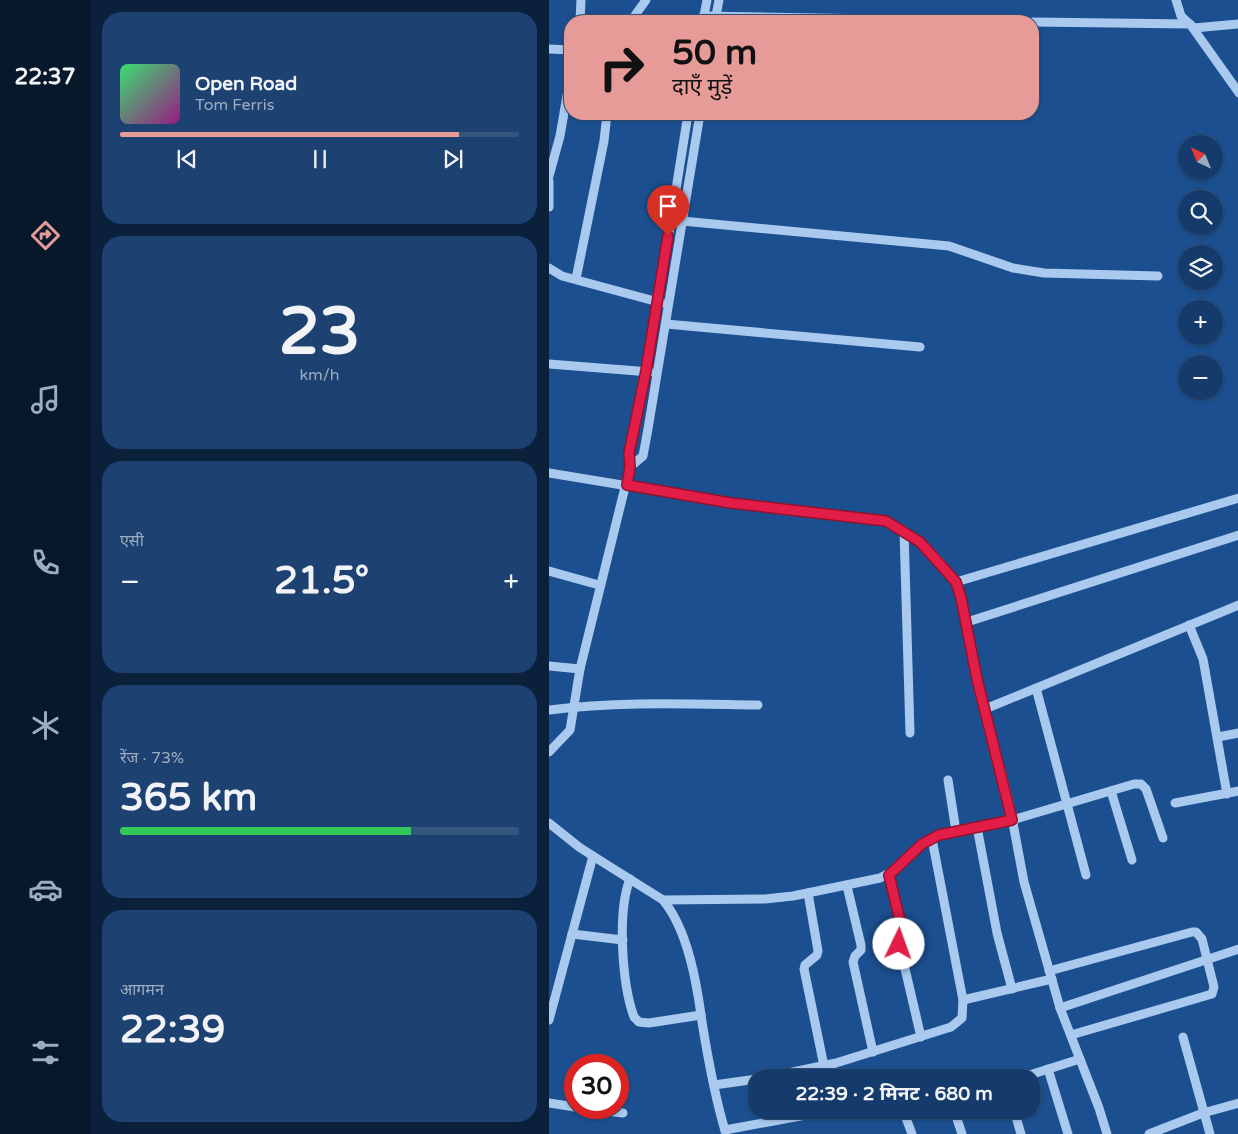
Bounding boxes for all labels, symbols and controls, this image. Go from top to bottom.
text: 50 m [672,32,757,74]
icon: right [589,35,654,100]
text: 22:37 [15,64,75,90]
text: Open Road [195,73,297,95]
text: दाएँ मुड़ें [672,74,732,100]
text: Tom Ferris [195,95,274,115]
north arrow [1178,135,1223,180]
map controls [1178,135,1223,400]
icon: previous [173,145,201,173]
icon: pause [306,145,334,173]
icon: next [439,145,467,173]
pin [647,185,689,236]
button: search [1178,190,1223,235]
icon: arrive [654,192,682,220]
icon: directions [28,218,63,253]
button: layers [1178,245,1223,290]
text: 23 [279,293,360,372]
button: + [1178,300,1223,345]
button: − [1178,355,1223,400]
text: km/h [299,365,340,385]
icon: music [28,382,63,417]
text: एसी [120,531,144,551]
icon: phone [28,545,63,580]
text: 21.5° [274,558,369,604]
text: − [120,565,140,599]
text: + [503,565,519,599]
icon: climate [28,708,63,743]
text: रेंज · 73% [120,748,184,768]
text: 365 km [120,775,257,821]
icon: car [28,872,63,907]
position arrow [872,917,924,969]
text: आगमन [120,980,164,1000]
text: 22:39 [120,1007,225,1053]
icon: filters [28,1035,63,1070]
speed limit sign: 30 [564,1054,629,1119]
text: 22:39 · 2 मिनट · 680 m [795,1083,993,1105]

